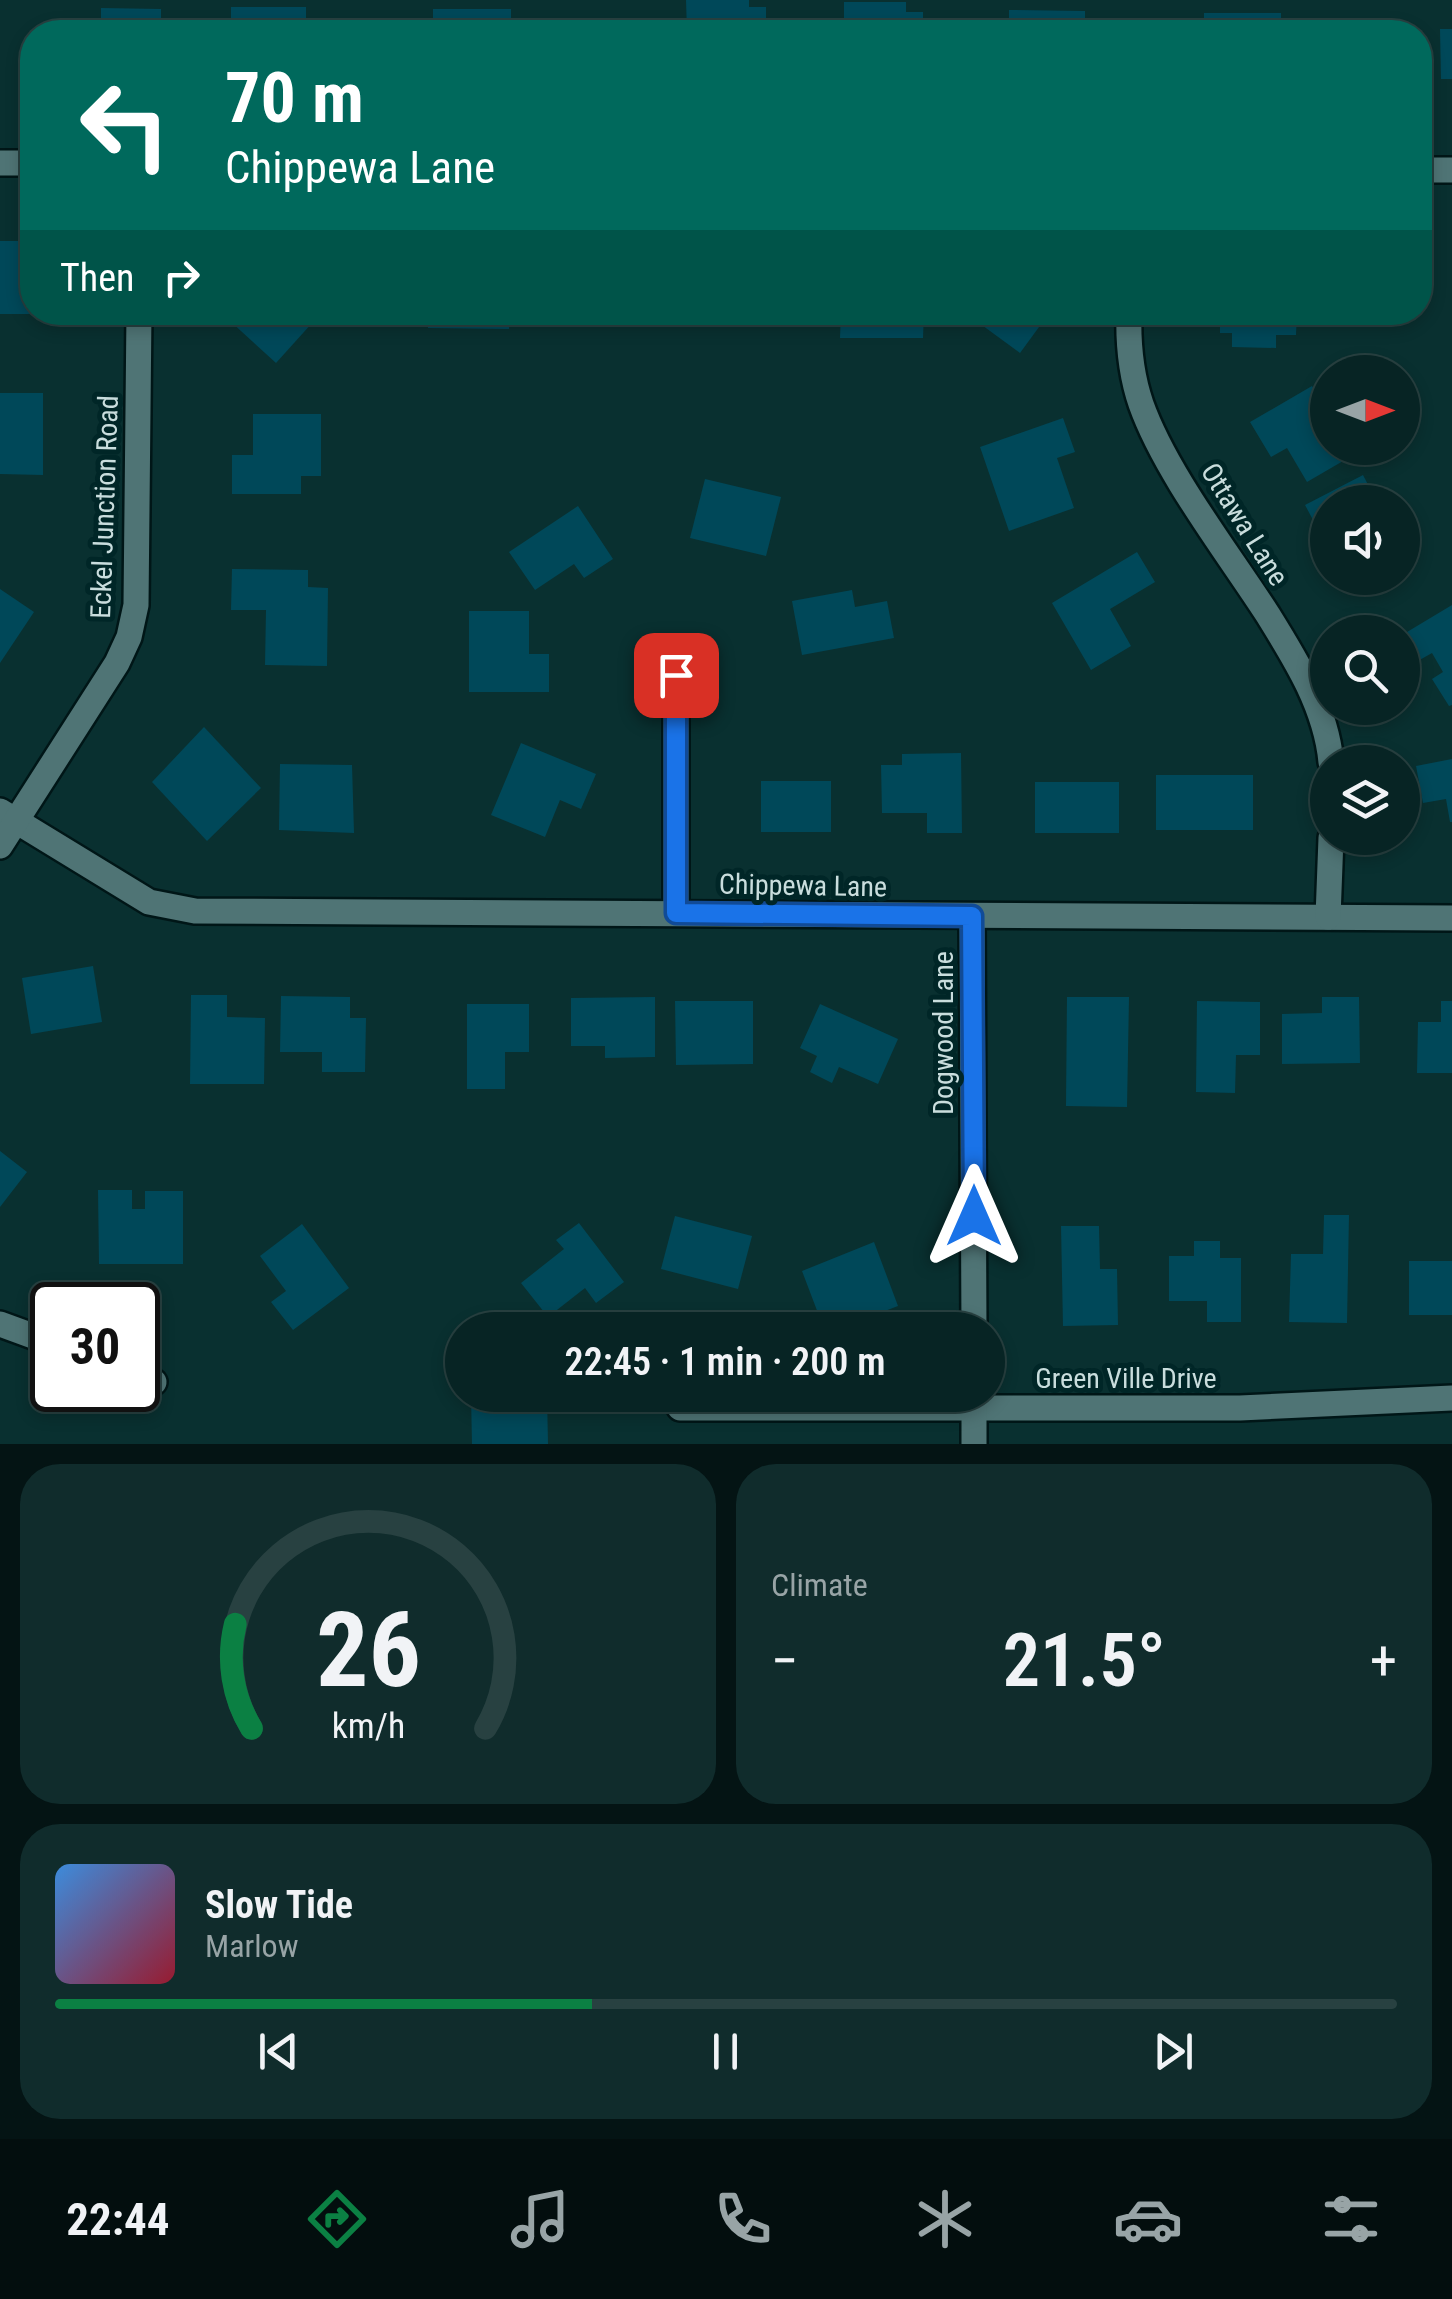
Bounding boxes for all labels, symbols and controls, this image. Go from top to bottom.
text: 70 m [225,57,364,139]
icon: left [60,60,190,190]
text: Chippewa Lane [225,141,495,194]
icon: right [154,250,209,305]
text: Then [60,256,134,300]
north arrow [1310,355,1420,465]
map controls [1310,355,1420,855]
street label: Eckel Junction Road [84,395,125,619]
street label: Ottawa Lane [1194,457,1295,592]
button: sound [1310,485,1420,595]
button: search [1310,615,1420,725]
pin [634,633,719,718]
icon: arrive [649,648,704,703]
button: layers [1310,745,1420,855]
street label: Chippewa Lane [719,868,887,903]
street label: Dogwood Lane [927,951,960,1115]
position arrow [922,1164,1026,1268]
speed limit sign: 30 [30,1282,160,1412]
text: 22:45 · 1 min · 200 m [565,1340,885,1384]
street label: Green Ville Drive [1035,1362,1217,1395]
text: Climate [771,1566,868,1604]
text: 26 [315,1590,421,1711]
text: 21.5° [1002,1616,1166,1704]
text: − [771,1629,799,1693]
text: + [1370,1629,1397,1693]
text: km/h [331,1705,405,1747]
text: Slow Tide [205,1883,353,1927]
text: Marlow [205,1927,298,1965]
icon: previous [251,2024,306,2079]
icon: pause [698,2024,753,2079]
icon: next [1146,2024,1201,2079]
icon: directions [302,2184,372,2254]
icon: music [505,2184,575,2254]
icon: phone [708,2184,778,2254]
icon: climate [910,2184,980,2254]
icon: car [1113,2184,1183,2254]
icon: filters [1316,2184,1386,2254]
text: 22:44 [66,2193,170,2246]

